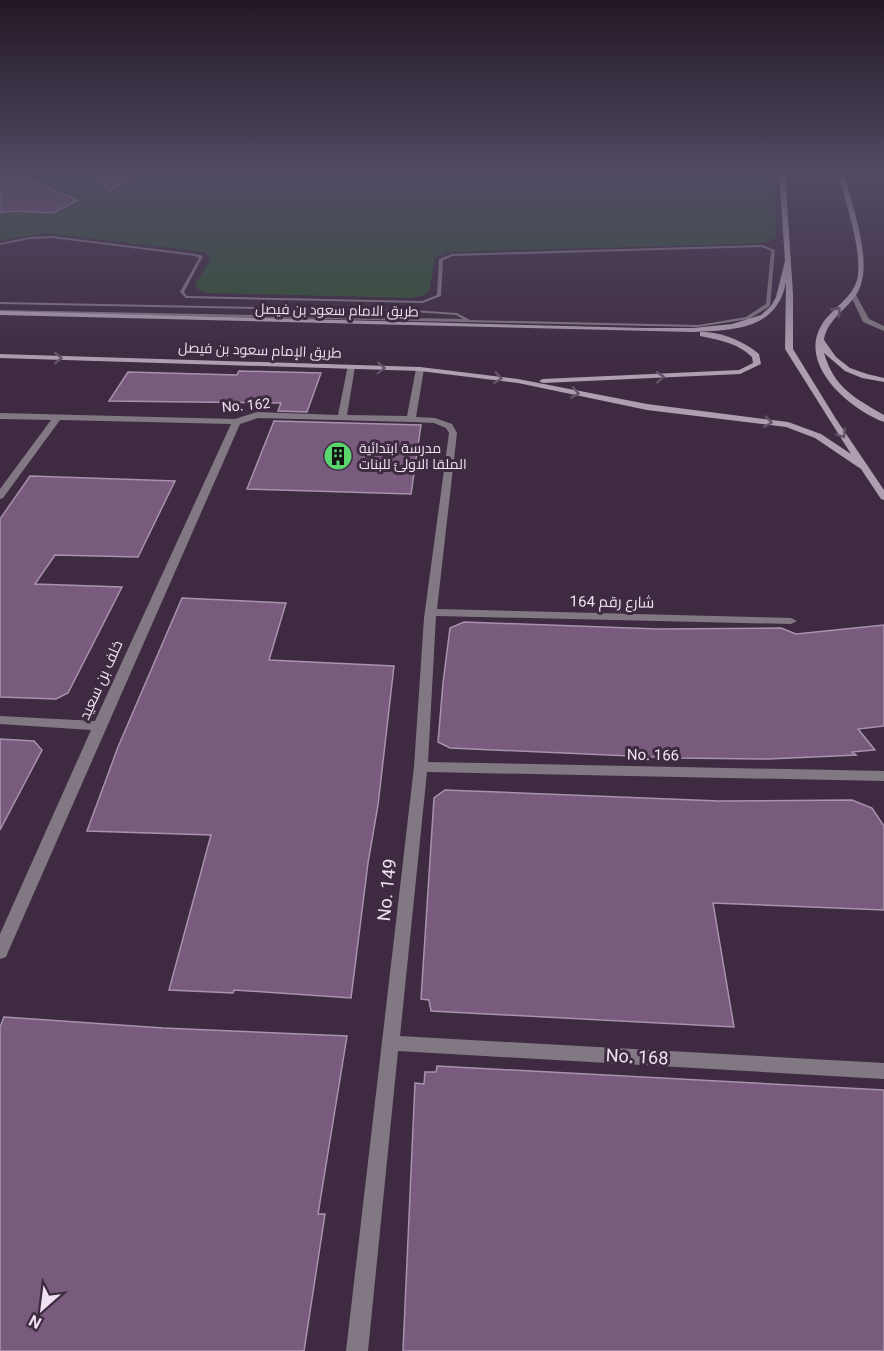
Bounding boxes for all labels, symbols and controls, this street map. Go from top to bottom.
street label: طريق الامام سعود بن فيصل [255,301,419,321]
one-way arrow [830,308,841,319]
street label: طريق الإمام سعود بن فيصل [178,339,342,363]
one-way arrow [54,352,63,364]
one-way arrow [376,362,385,374]
one-way arrow [656,371,665,384]
one-way arrow [494,372,503,384]
one-way arrow [570,386,580,399]
street label: No. 162 [221,395,271,415]
one-way arrow [763,415,772,428]
one-way arrow [835,428,846,439]
building icon: مدرسة ابتدائية الملقا الاولئ للبنات [322,440,354,472]
place label: مدرسة ابتدائية الملقا الاولئ للبنات [359,440,467,472]
street label: شارع رقم 164 [569,592,655,614]
street label: خلف بن سعيد [75,637,127,723]
street label: No. 166 [627,746,679,764]
street label: No. 149 [373,858,400,922]
street label: No. 168 [605,1044,669,1069]
north arrow [12,1279,72,1339]
text: N [26,1311,45,1333]

